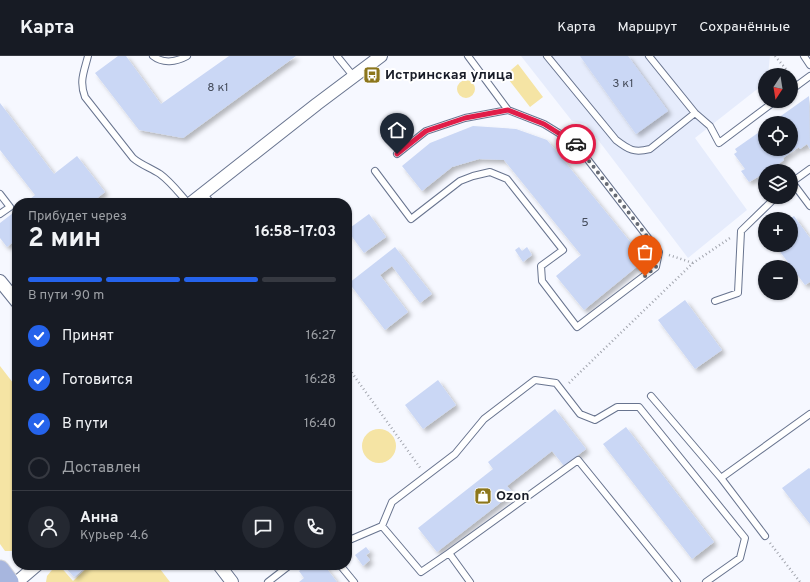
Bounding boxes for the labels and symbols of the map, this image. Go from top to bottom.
bus stop icon: Истринская улица [362,65,382,85]
place label: Истринская улица [385,67,513,84]
north arrow [758,68,798,108]
house number: 3 к1 [612,76,634,92]
house number: 8 к1 [207,80,229,96]
pin [380,113,414,154]
courier [556,124,596,164]
house number: 5 [581,215,589,231]
pin [628,235,662,276]
shop icon: Ozon [473,486,493,506]
place label: Ozon [496,488,529,505]

